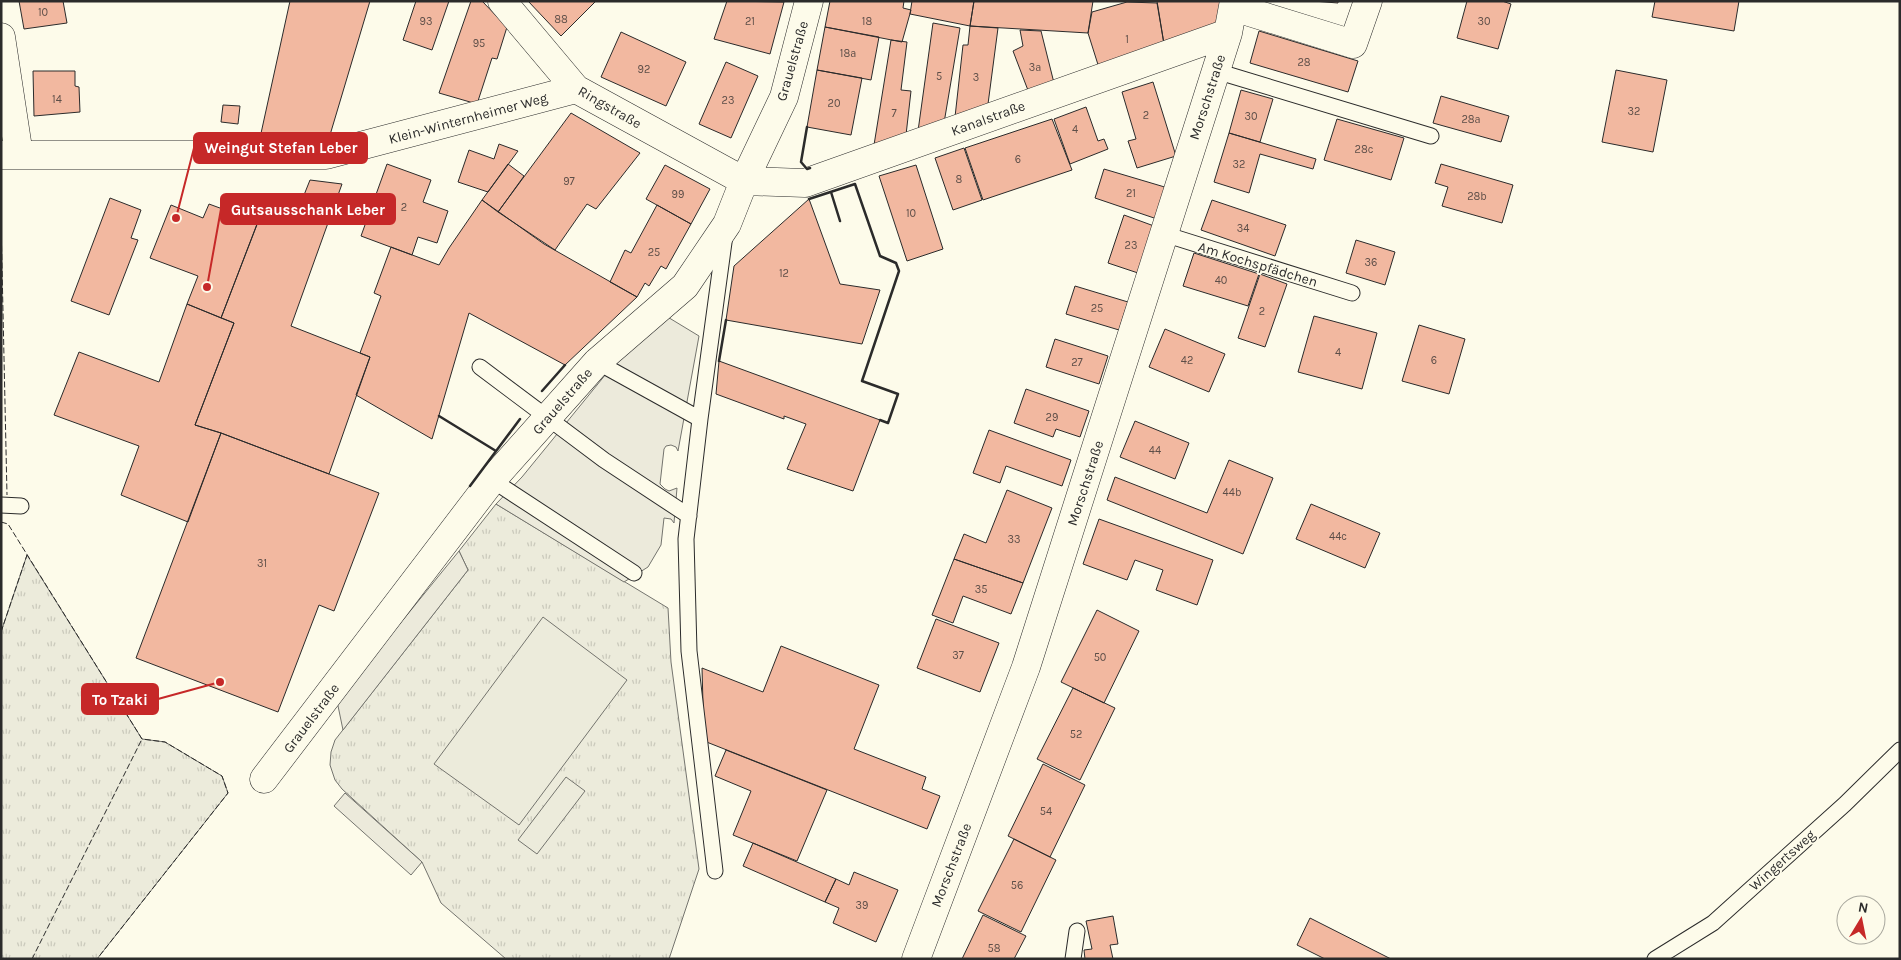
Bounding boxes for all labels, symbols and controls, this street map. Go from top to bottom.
house number: 10 [38,6,48,19]
house number: 88 [554,13,568,26]
house number: 93 [420,15,432,28]
house number: 21 [745,15,755,28]
house number: 18 [862,15,872,28]
house number: 30 [1477,15,1491,28]
street label: Grauelstraße [773,19,812,103]
house number: 1 [1125,33,1129,46]
house number: 95 [473,37,485,50]
house number: 18a [840,47,856,60]
street label: Morschstraße [1186,52,1229,142]
house number: 28 [1297,56,1311,69]
house number: 3a [1029,61,1041,74]
house number: 92 [638,63,650,76]
house number: 5 [936,70,942,83]
house number: 3 [973,71,979,84]
street label: Ringstraße [575,83,644,132]
street label: Klein-Winternheimer Weg [387,89,550,148]
house number: 14 [52,93,62,106]
house number: 23 [722,94,734,107]
house number: 20 [828,97,840,110]
street label: Kanalstraße [949,97,1027,140]
house number: 32 [1628,105,1640,118]
house number: 7 [891,107,897,120]
house number: 2 [1143,109,1149,122]
house number: 30 [1244,110,1258,123]
house number: 28a [1461,113,1481,126]
house number: 4 [1072,123,1078,136]
callout: Weingut Stefan Leber [194,133,367,163]
text: Weingut Stefan Leber [205,139,358,157]
house number: 28c [1355,143,1374,156]
house number: 6 [1015,153,1021,166]
house number: 32 [1233,158,1245,171]
house number: 8 [956,173,963,186]
house number: 97 [563,175,575,188]
house number: 21 [1126,187,1136,200]
house number: 99 [672,188,684,201]
house number: 28b [1467,190,1487,203]
callout: Gutsausschank Leber [221,194,395,224]
text: Gutsausschank Leber [231,201,385,219]
house number: 2 [401,201,407,214]
house number: 10 [906,207,916,220]
house number: 34 [1237,222,1249,235]
street label: Am Kochspfädchen [1196,238,1320,291]
house number: 23 [1125,239,1137,252]
house number: 25 [648,246,660,259]
house number: 36 [1365,256,1377,269]
house number: 12 [779,267,789,280]
house number: 40 [1215,274,1227,287]
house number: 25 [1091,302,1103,315]
house number: 2 [1259,305,1265,318]
house number: 4 [1335,346,1341,359]
house number: 42 [1181,354,1193,367]
house number: 6 [1431,354,1437,367]
house number: 27 [1071,356,1083,369]
street label: Grauelstraße [529,365,596,438]
house number: 29 [1046,411,1058,424]
street label: Morschstraße [1064,438,1107,528]
house number: 44 [1149,444,1161,457]
house number: 44b [1223,486,1241,499]
house number: 44c [1329,530,1347,543]
house number: 33 [1008,533,1021,546]
house number: 31 [257,557,267,570]
house number: 35 [975,583,987,596]
house number: 37 [952,649,964,662]
house number: 50 [1094,651,1106,664]
street label: Grauelstraße [280,680,343,756]
callout: To Tzaki [82,684,158,714]
text: To Tzaki [92,691,148,709]
house number: 52 [1070,728,1082,741]
house number: 54 [1040,805,1052,818]
street label: Morschstraße [928,821,975,910]
street label: Wingertsweg [1746,826,1819,895]
house number: 56 [1011,879,1023,892]
north arrow [1836,895,1886,945]
text: N [1857,898,1870,917]
house number: 39 [856,899,868,912]
house number: 58 [988,942,1001,955]

